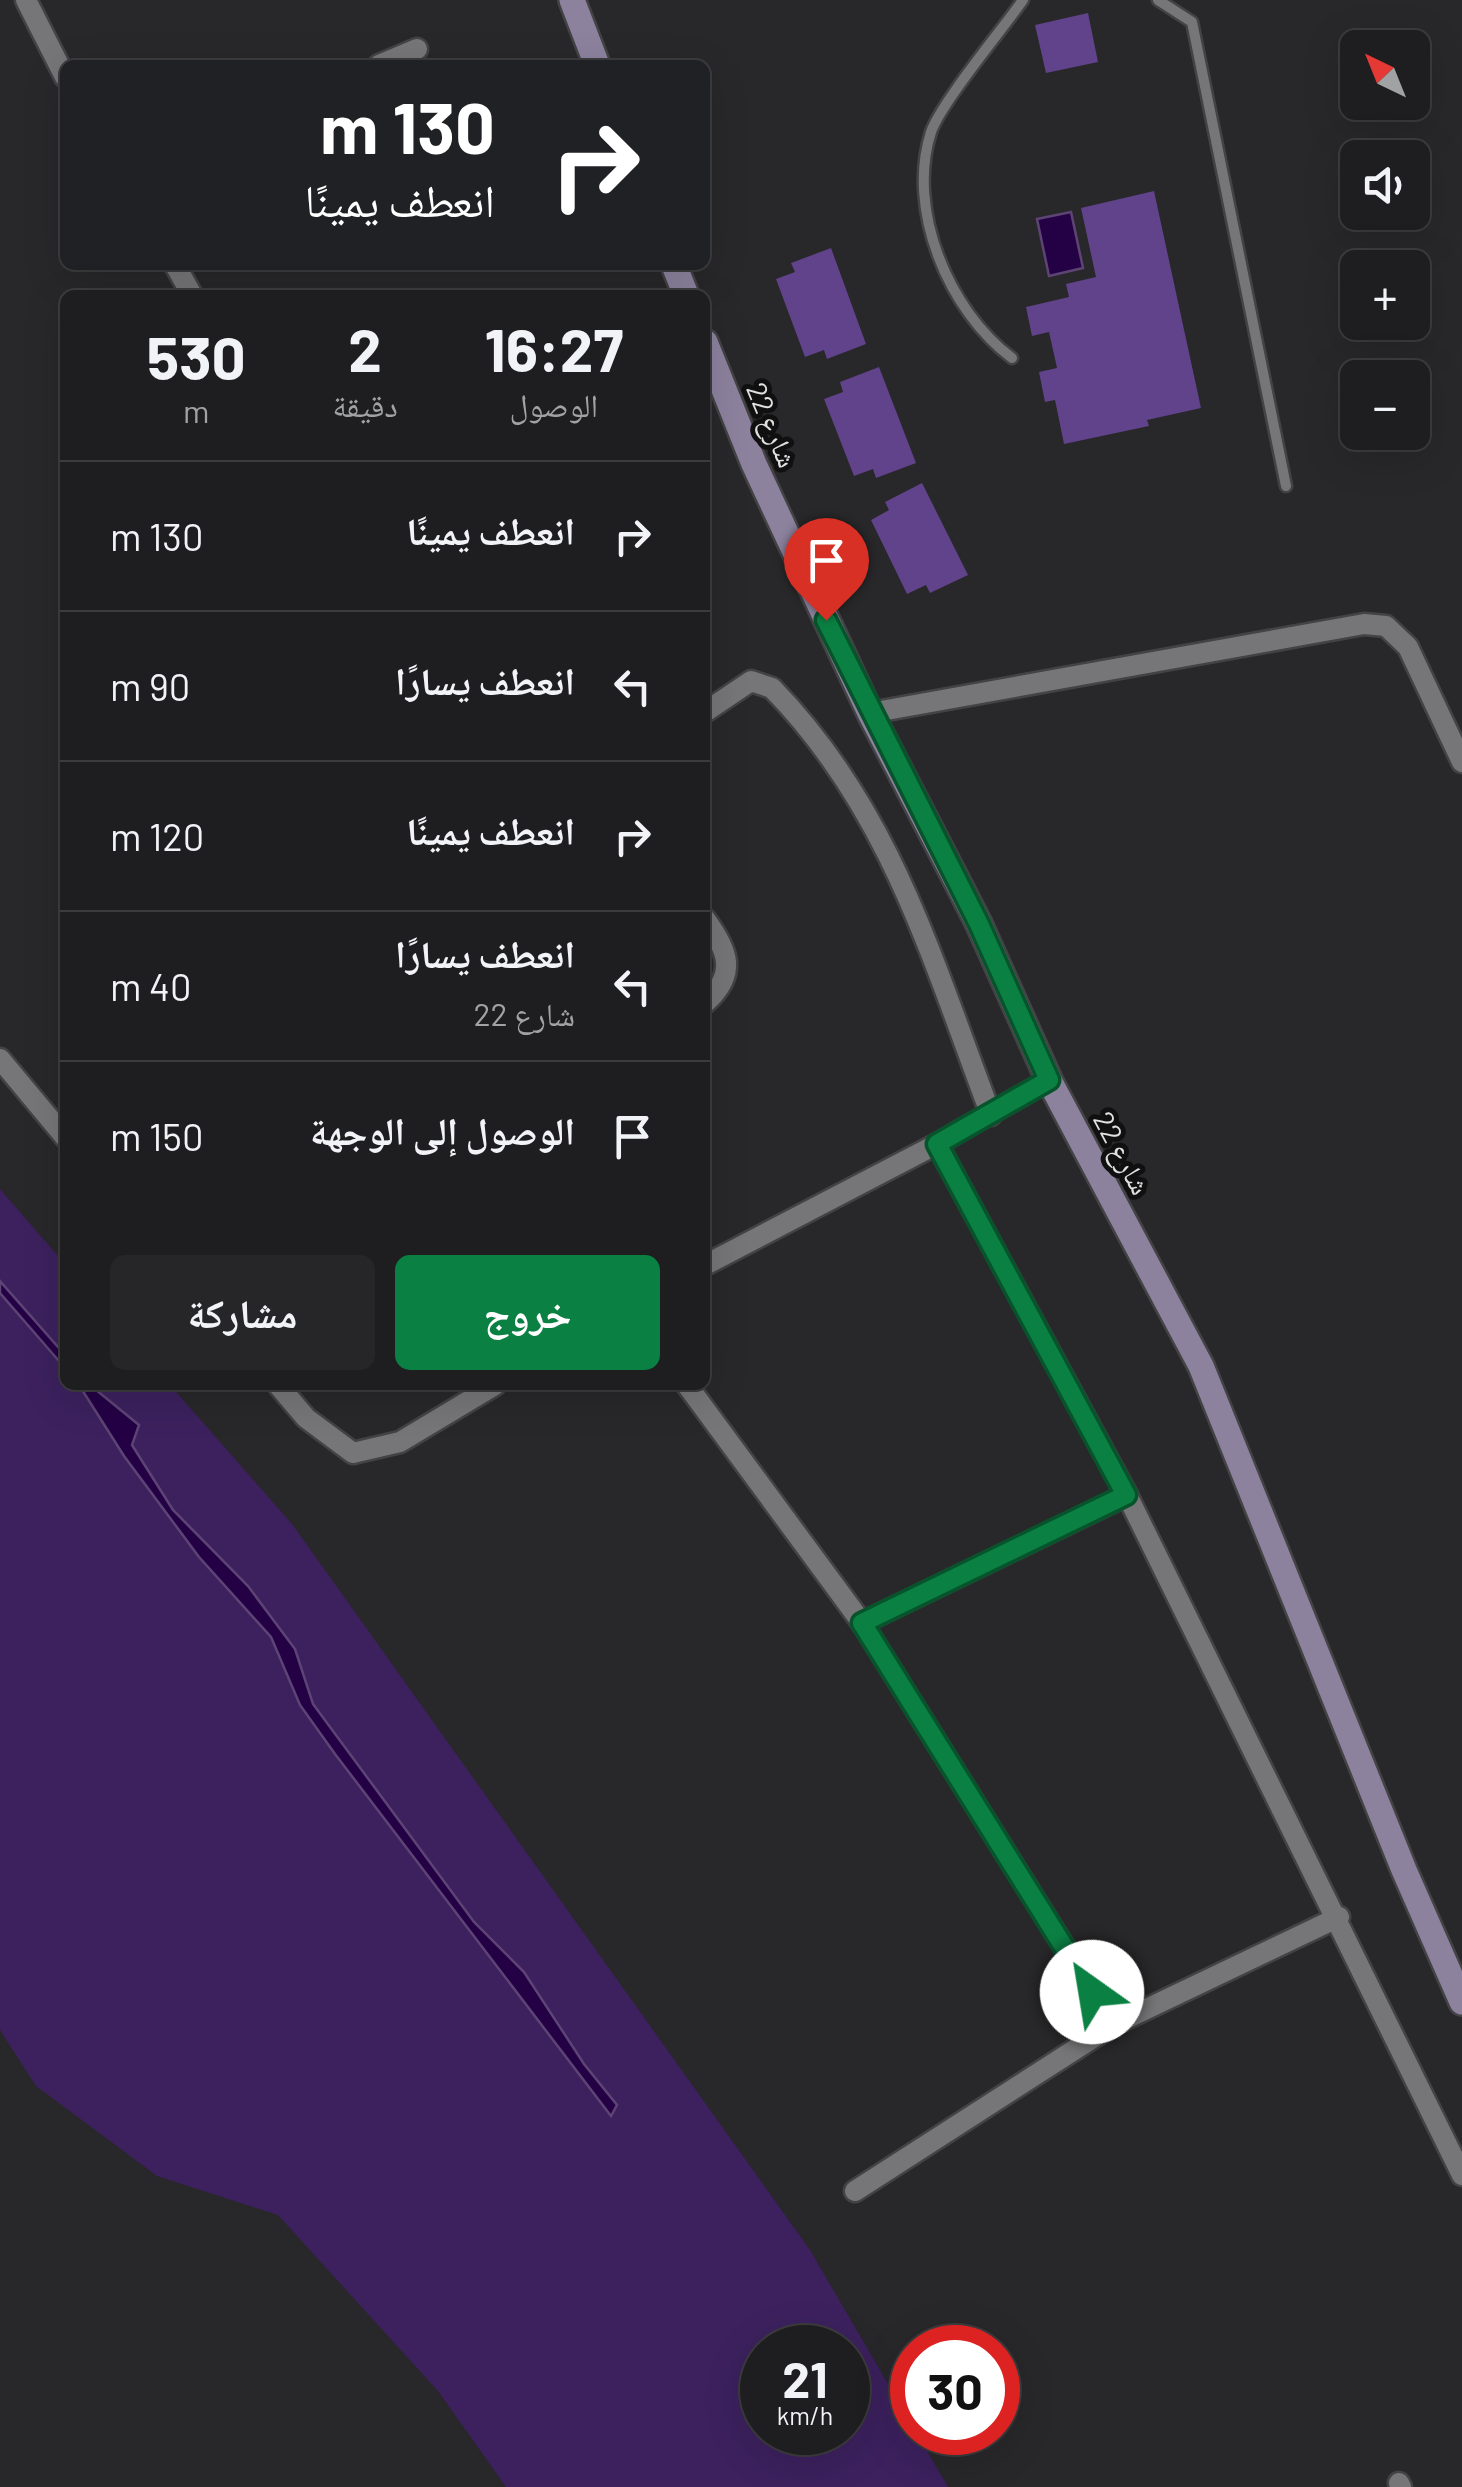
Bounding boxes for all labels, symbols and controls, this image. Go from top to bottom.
north arrow [1340,30,1430,120]
map controls [1340,30,1430,450]
text: 130 m [320,84,495,168]
icon: right [530,100,660,230]
button: sound [1340,140,1430,230]
text: انعطف يمينًا [304,172,495,226]
button: + [1340,250,1430,340]
text: 2 [348,312,382,384]
text: 16:27 [485,312,623,384]
text: 530 [147,320,246,392]
button: − [1340,360,1430,450]
street label: شارع 22 [738,377,806,473]
text: دقيقة [333,385,398,423]
text: الوصول [510,385,598,423]
text: m [183,391,210,429]
text: انعطف يمينًا [406,507,575,553]
icon: right [605,509,660,564]
text: 130 m [110,513,203,559]
pin [784,518,869,621]
icon: arrive [799,533,854,588]
text: انعطف يسارًا [395,657,575,703]
icon: left [605,659,660,714]
text: 90 m [110,663,190,709]
text: انعطف يمينًا [406,807,575,853]
icon: right [605,809,660,864]
text: 120 m [110,813,204,859]
text: انعطف يسارًا [395,930,575,976]
icon: left [605,959,660,1014]
text: 40 m [110,963,191,1009]
text: شارع 22 [473,994,575,1032]
street label: شارع 22 [1085,1105,1159,1201]
text: الوصول إلى الوجهة [310,1107,575,1153]
icon: arrive [605,1109,660,1164]
text: 150 m [110,1113,203,1159]
button: مشاركة [110,1255,375,1370]
button: خروج [395,1255,660,1370]
position arrow [1040,1940,1144,2044]
speed limit sign: 30 [890,2325,1020,2455]
text: 21 [782,2348,828,2408]
text: km/h [777,2400,833,2430]

